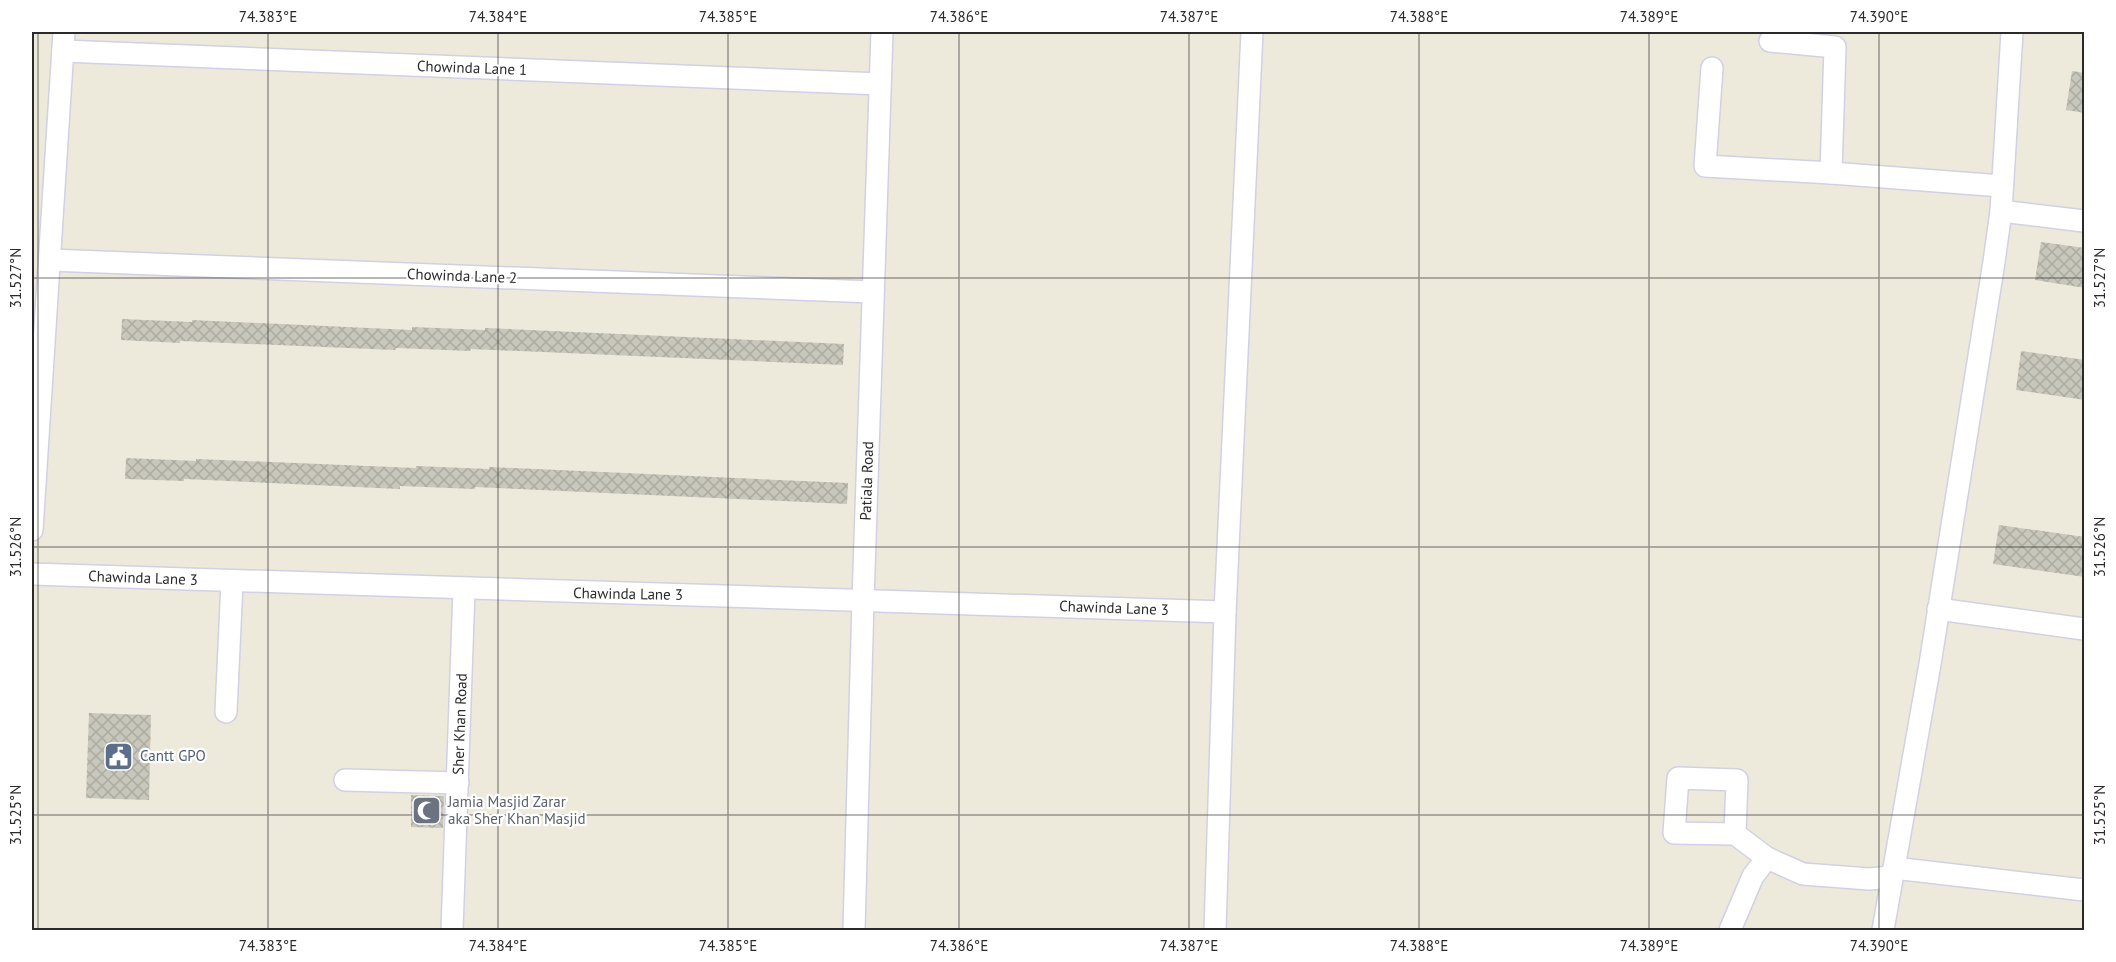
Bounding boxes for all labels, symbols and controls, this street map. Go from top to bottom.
text: 74.383°E [239,7,297,26]
text: 74.384°E [469,7,527,26]
text: 74.385°E [699,7,757,26]
text: 74.386°E [930,7,988,26]
text: 74.387°E [1160,7,1218,26]
text: 74.388°E [1390,7,1448,26]
text: 74.389°E [1620,7,1678,26]
text: 74.390°E [1850,7,1908,26]
street label: Chowinda Lane 1 [417,56,527,79]
text: 31.527°N [6,248,25,308]
text: 31.527°N [2090,248,2109,308]
street label: Chowinda Lane 2 [407,264,517,287]
street label: Patiala Road [856,441,877,521]
text: 31.526°N [6,517,25,577]
text: 31.526°N [2090,517,2109,577]
street label: Chawinda Lane 3 [88,566,198,589]
street label: Chawinda Lane 3 [573,583,683,604]
street label: Chawinda Lane 3 [1059,596,1169,619]
street label: Sher Khan Road [448,673,471,775]
public building icon: Cantt GPO [103,740,135,772]
place label: Cantt GPO [140,746,206,765]
text: 31.525°N [6,785,25,845]
text: 31.525°N [2090,785,2109,845]
place label: Jamia Masjid Zarar aka Sher Khan Masjid [447,792,586,828]
mosque icon: Jamia Masjid Zarar aka Sher Khan Masjid [411,795,443,827]
text: 74.383°E [239,936,297,955]
text: 74.384°E [469,936,527,955]
text: 74.385°E [699,936,757,955]
text: 74.386°E [930,936,988,955]
text: 74.387°E [1160,936,1218,955]
text: 74.388°E [1390,936,1448,955]
text: 74.389°E [1620,936,1678,955]
text: 74.390°E [1850,936,1908,955]

